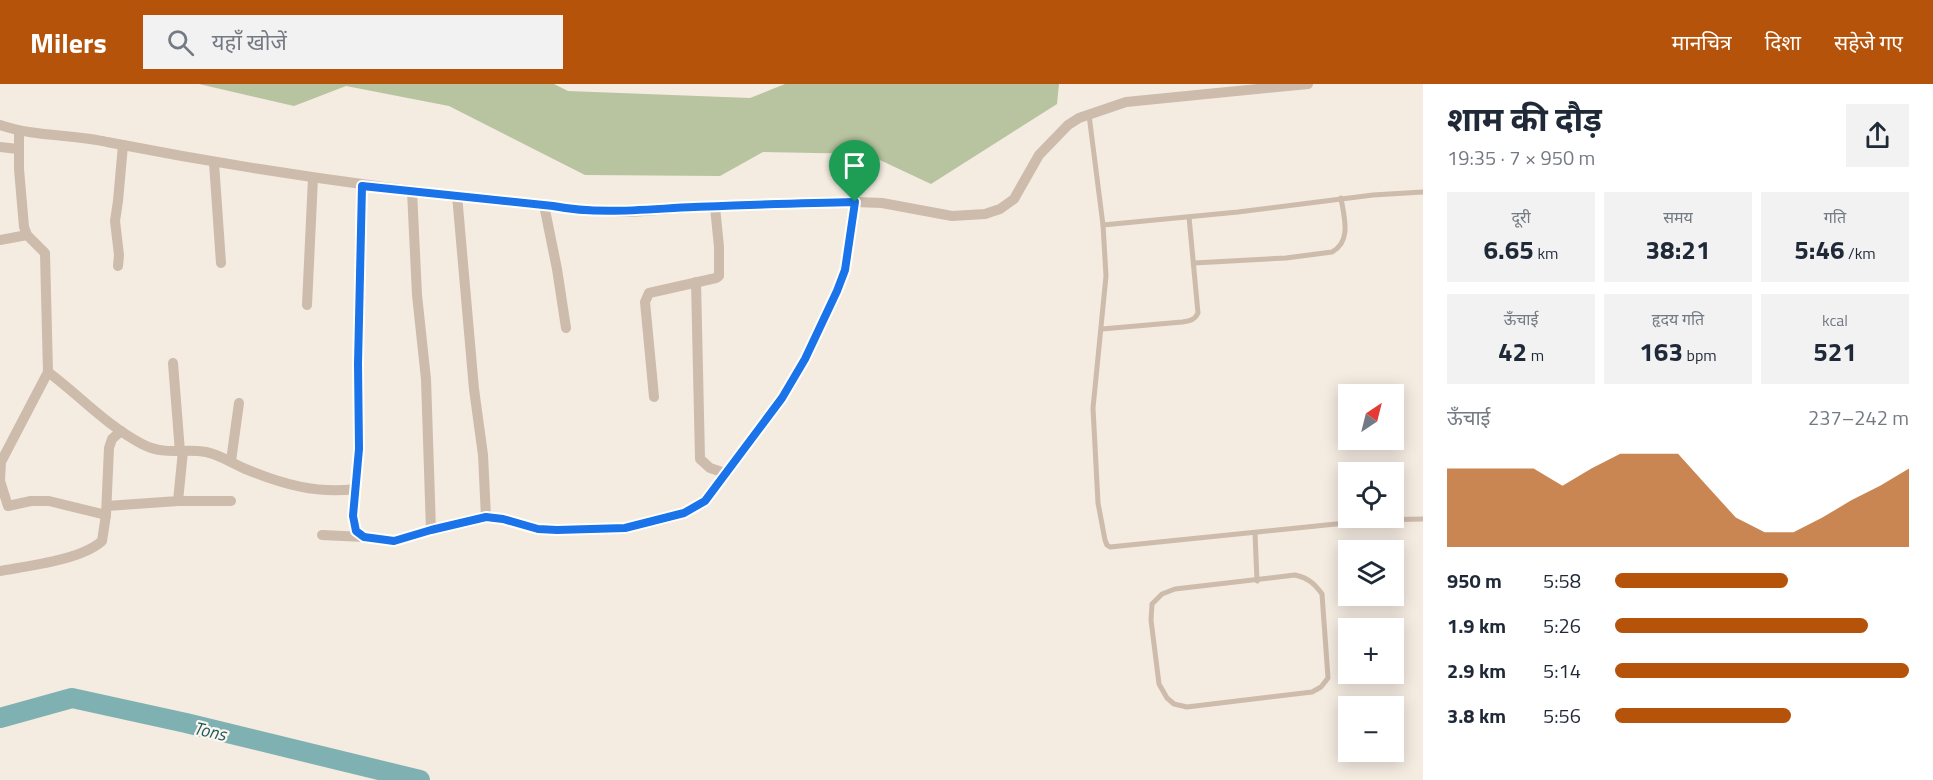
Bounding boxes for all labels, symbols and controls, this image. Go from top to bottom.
search box [143,15,563,69]
text: Milers [30,21,107,64]
text: यहाँ खोजें [212,25,287,59]
icon: search [164,26,197,59]
text: मानचित्र [1672,26,1732,58]
text: दिशा [1765,26,1801,58]
text: सहेजे गए [1834,26,1903,58]
text: शाम की दौड़ [1447,94,1602,144]
button: share [1846,104,1909,167]
pin [829,140,880,202]
text: 19:35 · 7 × 950 m [1447,142,1595,173]
icon: arrive [838,149,871,182]
text: दूरी [1511,205,1531,229]
text: समय [1663,205,1693,229]
text: गति [1824,205,1846,229]
text: 6.65 [1484,230,1534,269]
text: 38:21 [1646,230,1710,269]
text: 5:46 [1794,230,1845,269]
text: km [1534,241,1558,265]
text: /km [1845,241,1876,265]
text: ऊँचाई [1504,307,1538,331]
text: हृदय गति [1652,307,1704,331]
text: kcal [1822,308,1848,332]
text: 42 [1498,332,1527,371]
text: 163 [1639,332,1683,371]
text: 521 [1813,332,1857,371]
text: m [1527,343,1544,367]
text: bpm [1683,343,1717,367]
north arrow [1338,384,1404,450]
map controls [1338,384,1404,762]
text: ऊँचाई [1447,402,1490,433]
text: 237–242 m [1808,402,1909,433]
button: locate [1338,462,1404,528]
button: layers [1338,540,1404,606]
text: 950 m [1447,565,1502,596]
text: 5:58 [1543,565,1581,596]
text: 1.9 km [1447,610,1506,641]
text: 5:26 [1543,610,1581,641]
button: + [1338,618,1404,684]
text: 2.9 km [1447,655,1506,686]
text: 5:14 [1543,655,1581,686]
button: − [1338,696,1404,762]
text: 3.8 km [1447,700,1506,731]
text: 5:56 [1543,700,1581,731]
water label: Tons [191,714,230,748]

